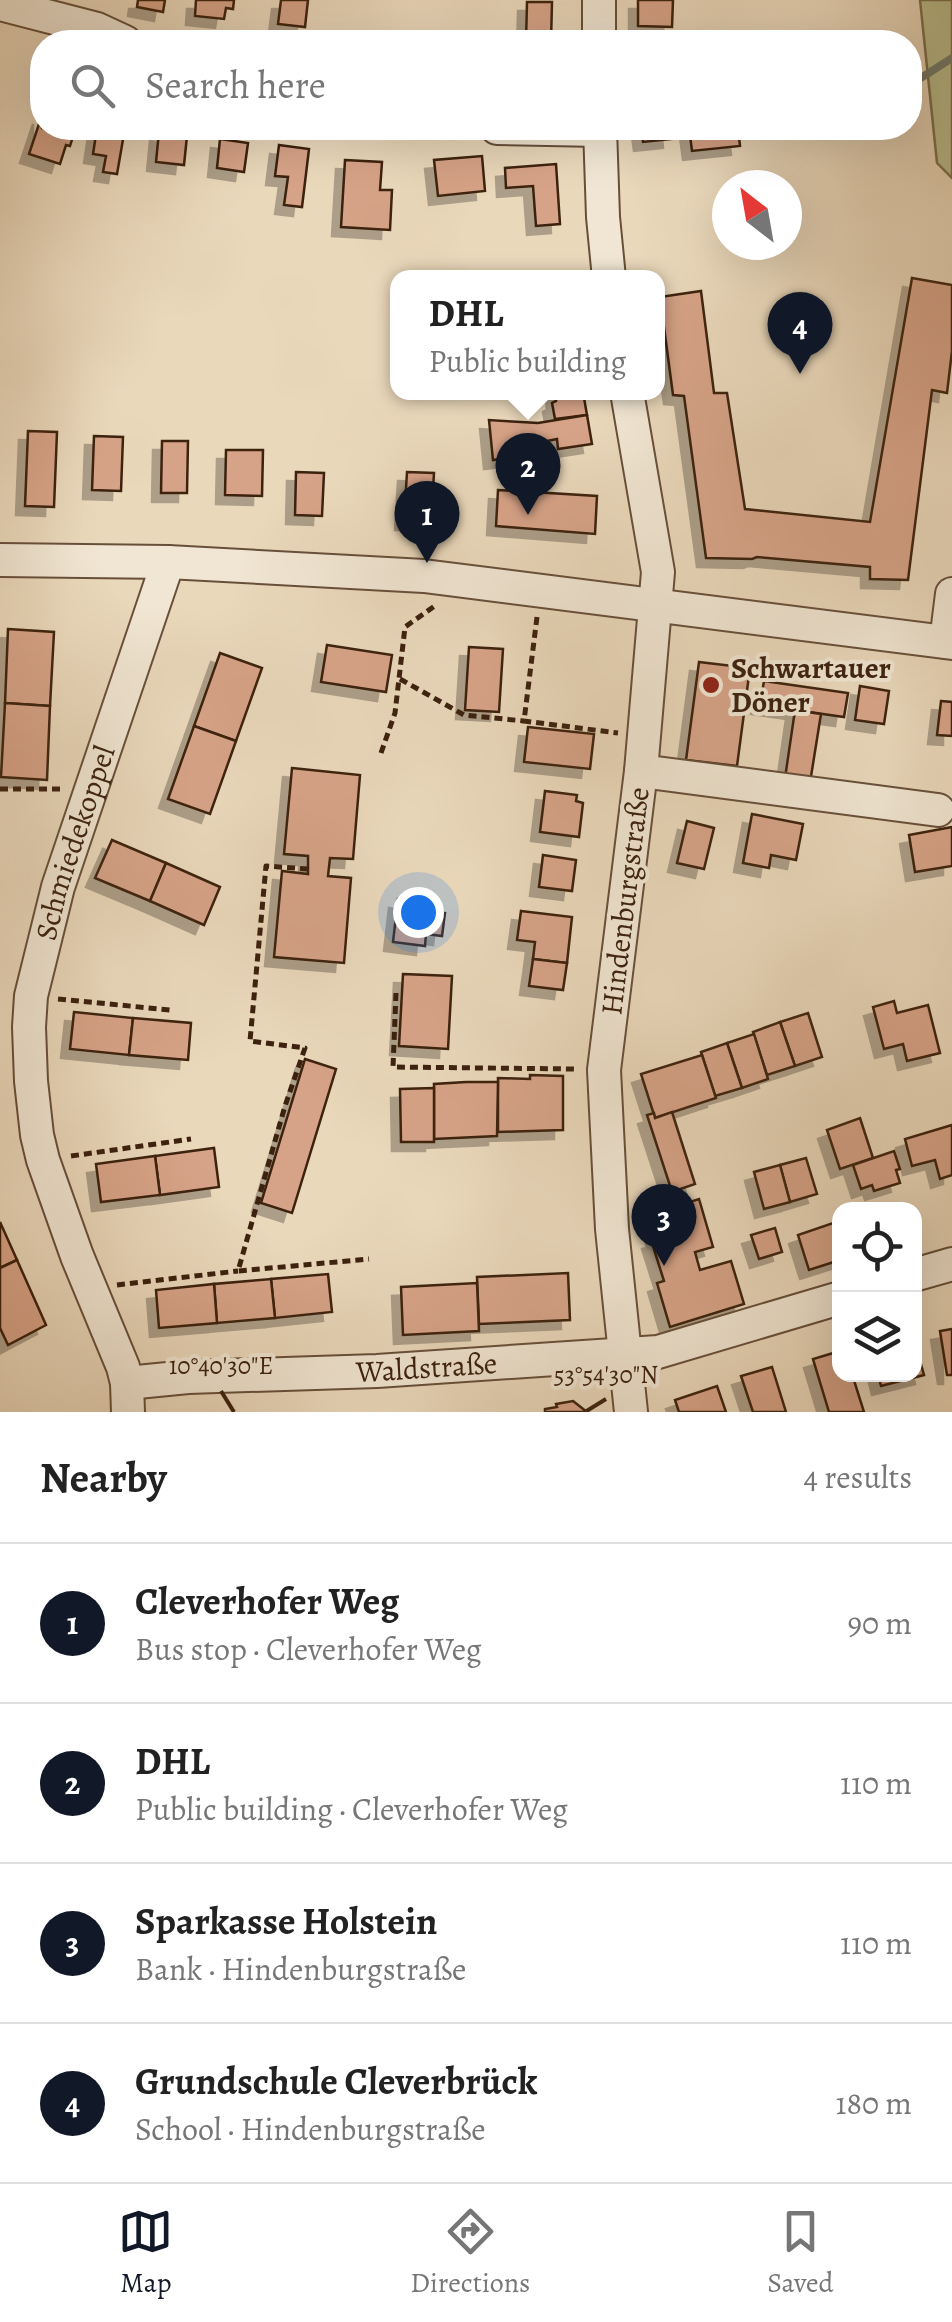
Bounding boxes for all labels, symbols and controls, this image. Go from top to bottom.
search box [30,30,922,140]
icon: search [65,58,120,113]
text: Search here [145,59,326,111]
north arrow [712,170,802,260]
popup [390,270,665,400]
text: DHL [428,287,503,339]
pin: 4 [768,292,832,374]
text: Public building [428,339,627,383]
pin: 2 [496,432,560,515]
pin: 1 [394,480,460,563]
place label: Schwartauer Döner [731,648,891,722]
marker: Schwartauer Döner [700,674,722,696]
street label: Schmiedekoppel [26,740,124,944]
street label: Hindenburgstraße [591,785,659,1017]
your location [393,887,444,938]
pin: 3 [632,1184,696,1266]
map controls [832,1202,922,1382]
button: locate [832,1202,922,1292]
button: layers [832,1292,922,1382]
street label: Waldstraße [354,1343,498,1392]
text: 10°40'30"E [169,1349,273,1383]
text: 53°54'30"N [554,1358,658,1392]
text: Nearby [40,1449,167,1506]
text: 4 results [803,1455,912,1499]
text: Cleverhofer Weg [135,1575,399,1627]
text: 1 [67,1601,78,1645]
text: 90 m [847,1601,912,1645]
text: Bus stop · Cleverhofer Weg [135,1627,482,1671]
text: DHL [135,1735,210,1787]
text: 2 [65,1761,80,1805]
text: 110 m [840,1761,912,1805]
text: Public building · Cleverhofer Weg [135,1787,568,1831]
text: Sparkasse Holstein [135,1895,437,1947]
text: 3 [66,1921,79,1965]
text: 110 m [840,1921,912,1965]
text: Bank · Hindenburgstraße [135,1947,466,1991]
text: Grundschule Cleverbrück [135,2055,537,2107]
text: 4 [65,2081,80,2125]
text: 180 m [836,2081,912,2125]
text: School · Hindenburgstraße [135,2107,485,2151]
tab: Map [118,2204,173,2302]
tab: Directions [410,2204,530,2302]
tab: Saved [767,2204,834,2302]

